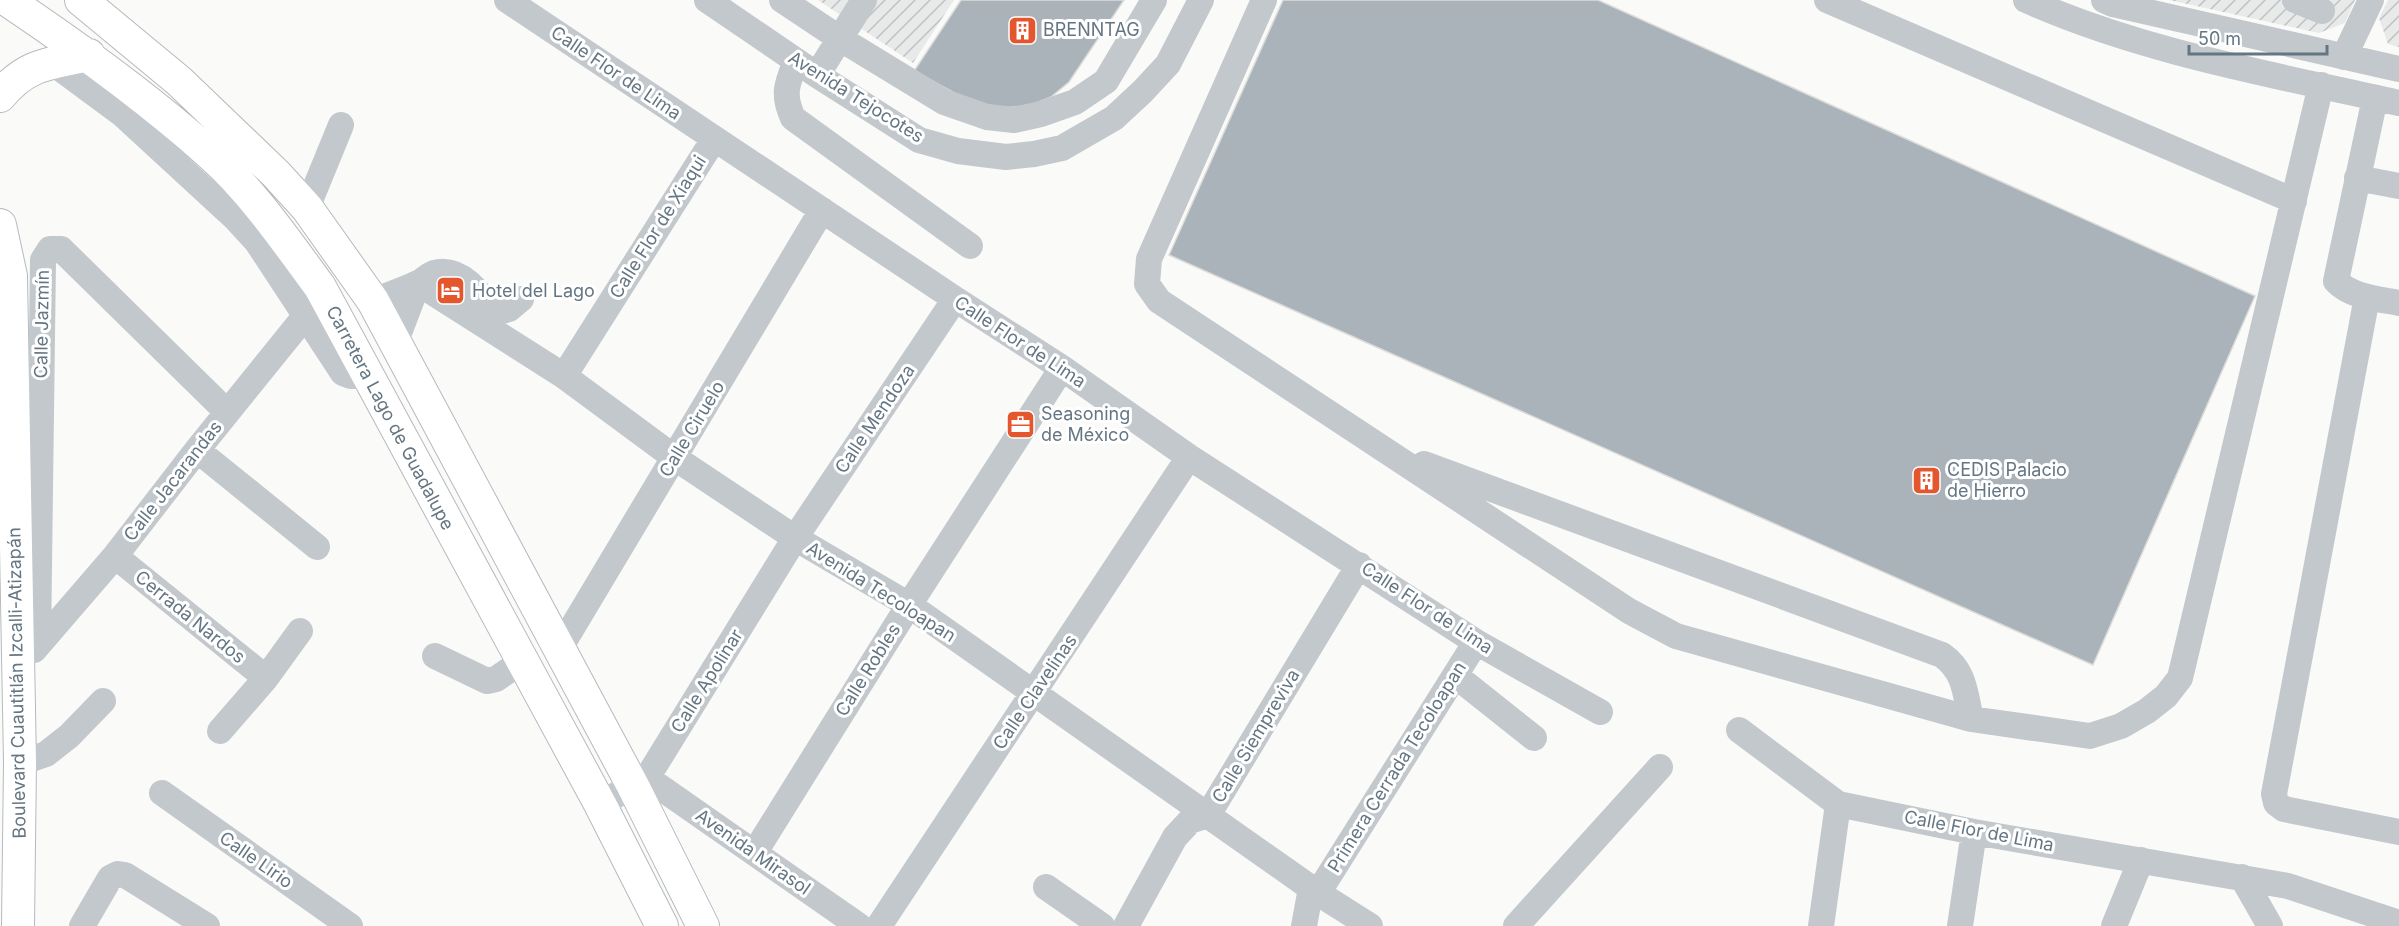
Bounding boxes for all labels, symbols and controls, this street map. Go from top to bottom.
building icon: BRENNTAG [1006,14,1038,46]
scale bar [2189,18,2327,56]
place label: BRENNTAG [1043,19,1140,40]
street label: Calle Flor de Lima [547,21,685,124]
text: 50 m [2198,28,2241,49]
street label: Avenida Tejocotes [785,47,928,147]
street label: Calle Flor de Xiaqui [605,151,710,302]
street label: Calle Jazmín [30,270,53,378]
hotel icon: Hotel del Lago [435,275,467,307]
place label: Hotel del Lago [472,280,595,301]
street label: Calle Flor de Lima [951,291,1090,392]
street label: Carretera Lago de Guadalupe [322,302,459,534]
street label: Calle Mendoza [831,360,919,477]
street label: Calle Ciruelo [655,377,728,480]
place label: Seasoning de México [1041,403,1130,445]
office icon: Seasoning de México [1004,408,1036,440]
street label: Calle Jacarandas [119,416,226,545]
place label: CEDIS Palacio de Hierro [1947,459,2067,501]
building icon: CEDIS Palacio de Hierro [1910,464,1942,496]
street label: Boulevard Cuautitlán Izcalli-Atizapán [3,527,30,839]
street label: Avenida Tecoloapan [803,537,960,646]
street label: Calle Flor de Lima [1358,557,1497,658]
street label: Cerrada Nardos [131,566,249,667]
street label: Calle Robles [831,620,904,720]
street label: Calle Apolinar [666,625,747,736]
street label: Calle Clavelinas [988,630,1081,753]
street label: Primera Cerrada Tecoloapan [1323,658,1470,876]
street label: Calle Siempreviva [1207,665,1304,806]
street label: Avenida Mirasol [692,804,815,899]
street label: Calle Flor de Lima [1902,806,2056,855]
street label: Calle Lirio [216,827,297,892]

